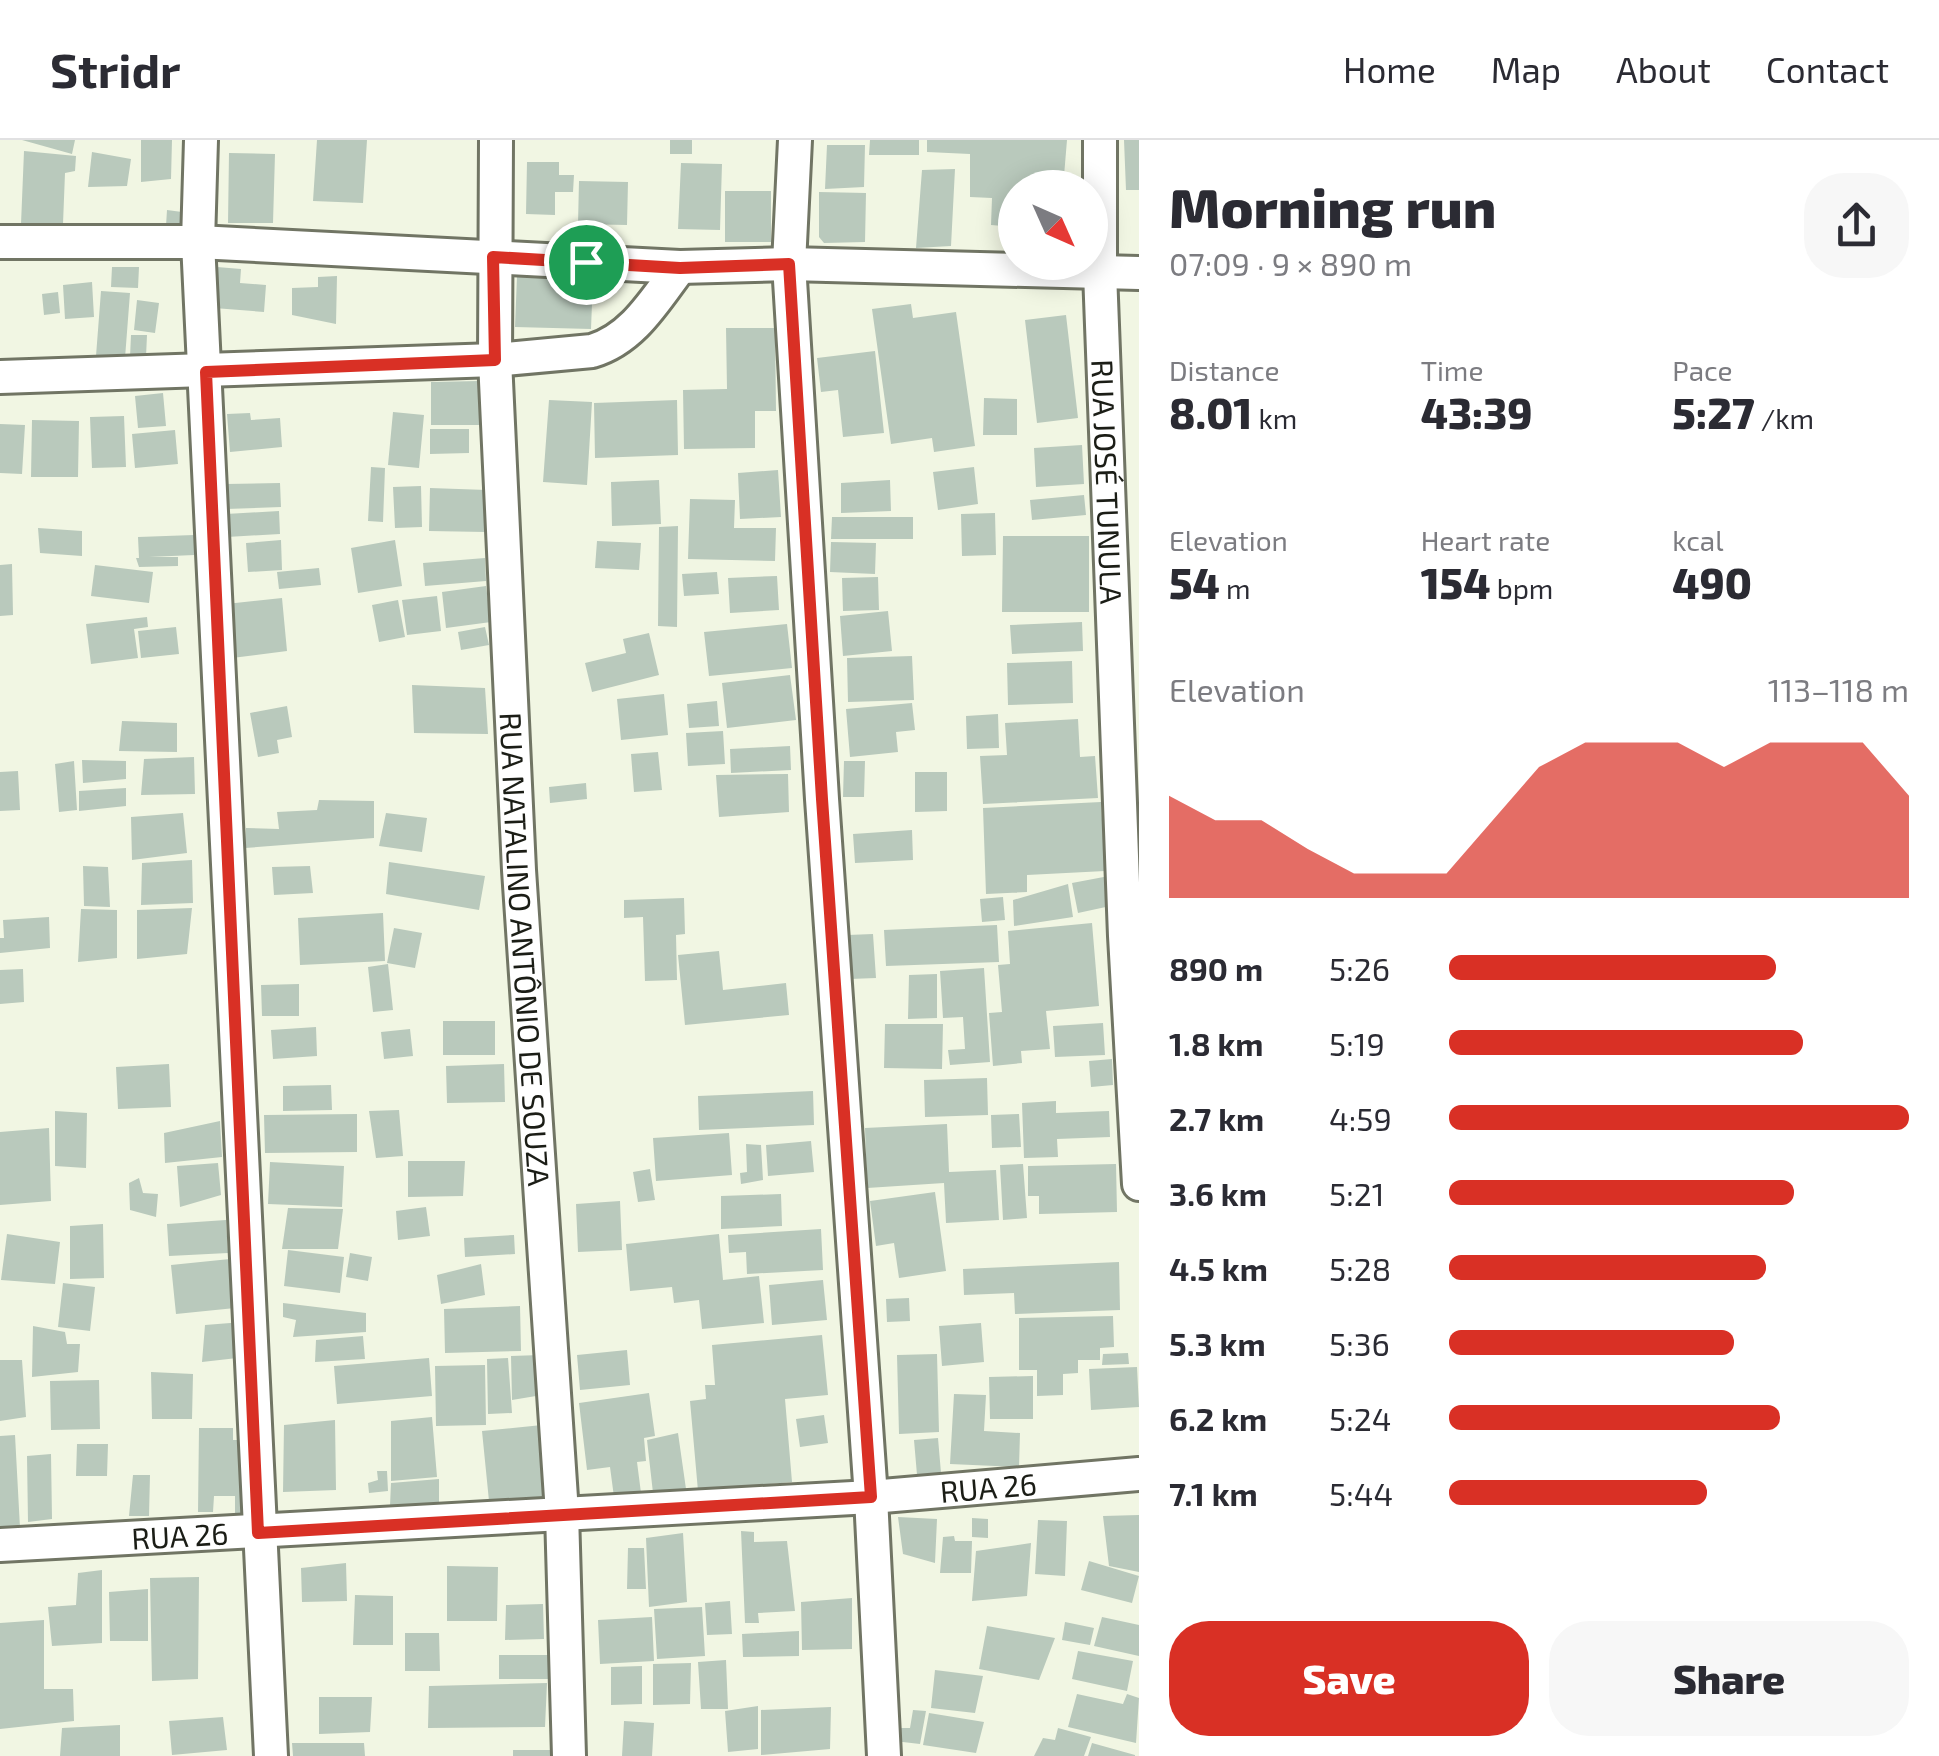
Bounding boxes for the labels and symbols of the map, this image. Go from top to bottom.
north arrow [998,170,1108,280]
pin [544,220,629,305]
street label: RUA JOSÉ TUNULA [1085,359,1131,605]
street label: RUA NATALINO ANTÔNIO DE SOUZA [494,711,558,1188]
street label: RUA 26 [938,1465,1038,1509]
street label: RUA 26 [130,1514,229,1556]

